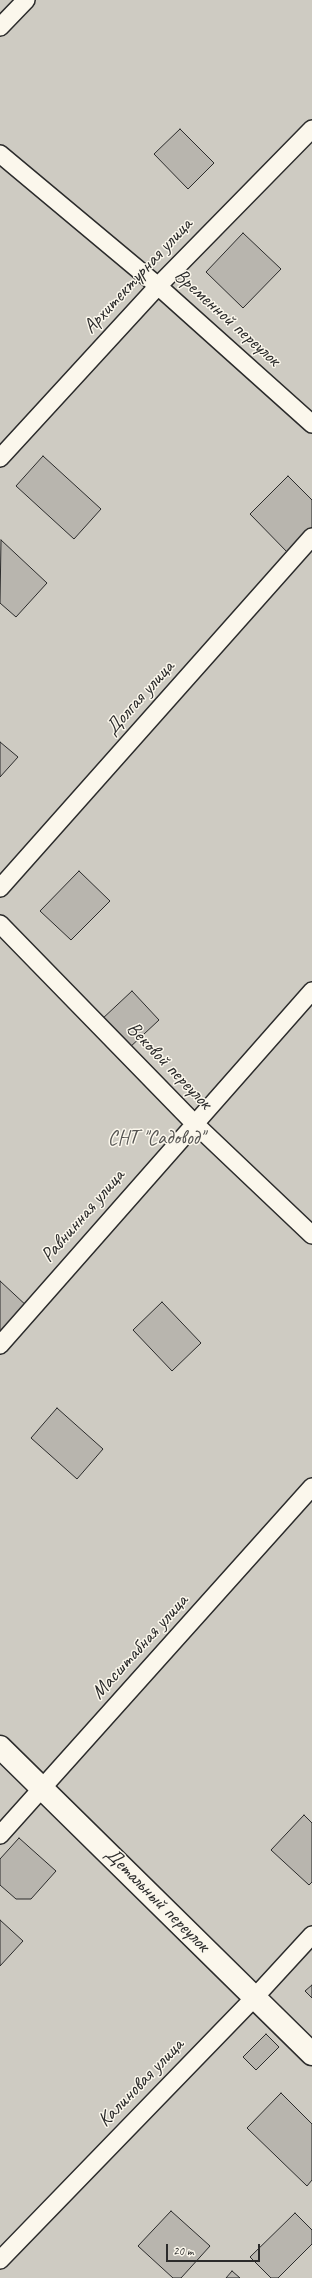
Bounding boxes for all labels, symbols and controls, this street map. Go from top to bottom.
street label: Архитектурная улица [78,213,198,339]
street label: Временной переулок [169,264,285,372]
street label: Долгая улица [100,656,180,740]
street label: Вековой переулок [121,1017,217,1115]
park label: СНТ "Садовод" [108,1127,204,1151]
street label: Равнинная улица [36,1165,130,1267]
street label: Масштабная улица [87,1590,193,1704]
street label: Детальный переулок [99,1842,215,1958]
street label: Калиновая улица [93,2034,189,2132]
scale bar [168,2236,262,2262]
text: 20 m [173,2243,193,2259]

